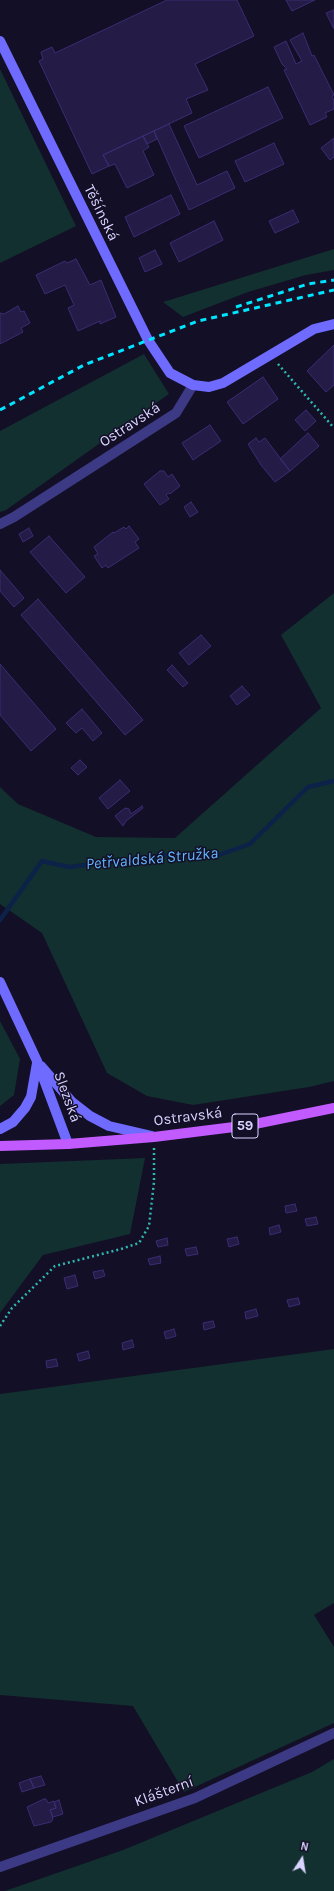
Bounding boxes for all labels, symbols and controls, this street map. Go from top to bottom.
street label: Těšínská [80,182,122,244]
street label: Ostravská [96,399,164,451]
water label: Petřvaldská Stružka [85,844,219,874]
street label: Slezská [50,1069,84,1125]
street label: Ostravská [153,1104,223,1130]
road number: 59 [232,1114,258,1138]
street label: Klášterní [132,1773,196,1811]
north arrow [282,1839,322,1879]
text: N [299,1840,310,1854]

